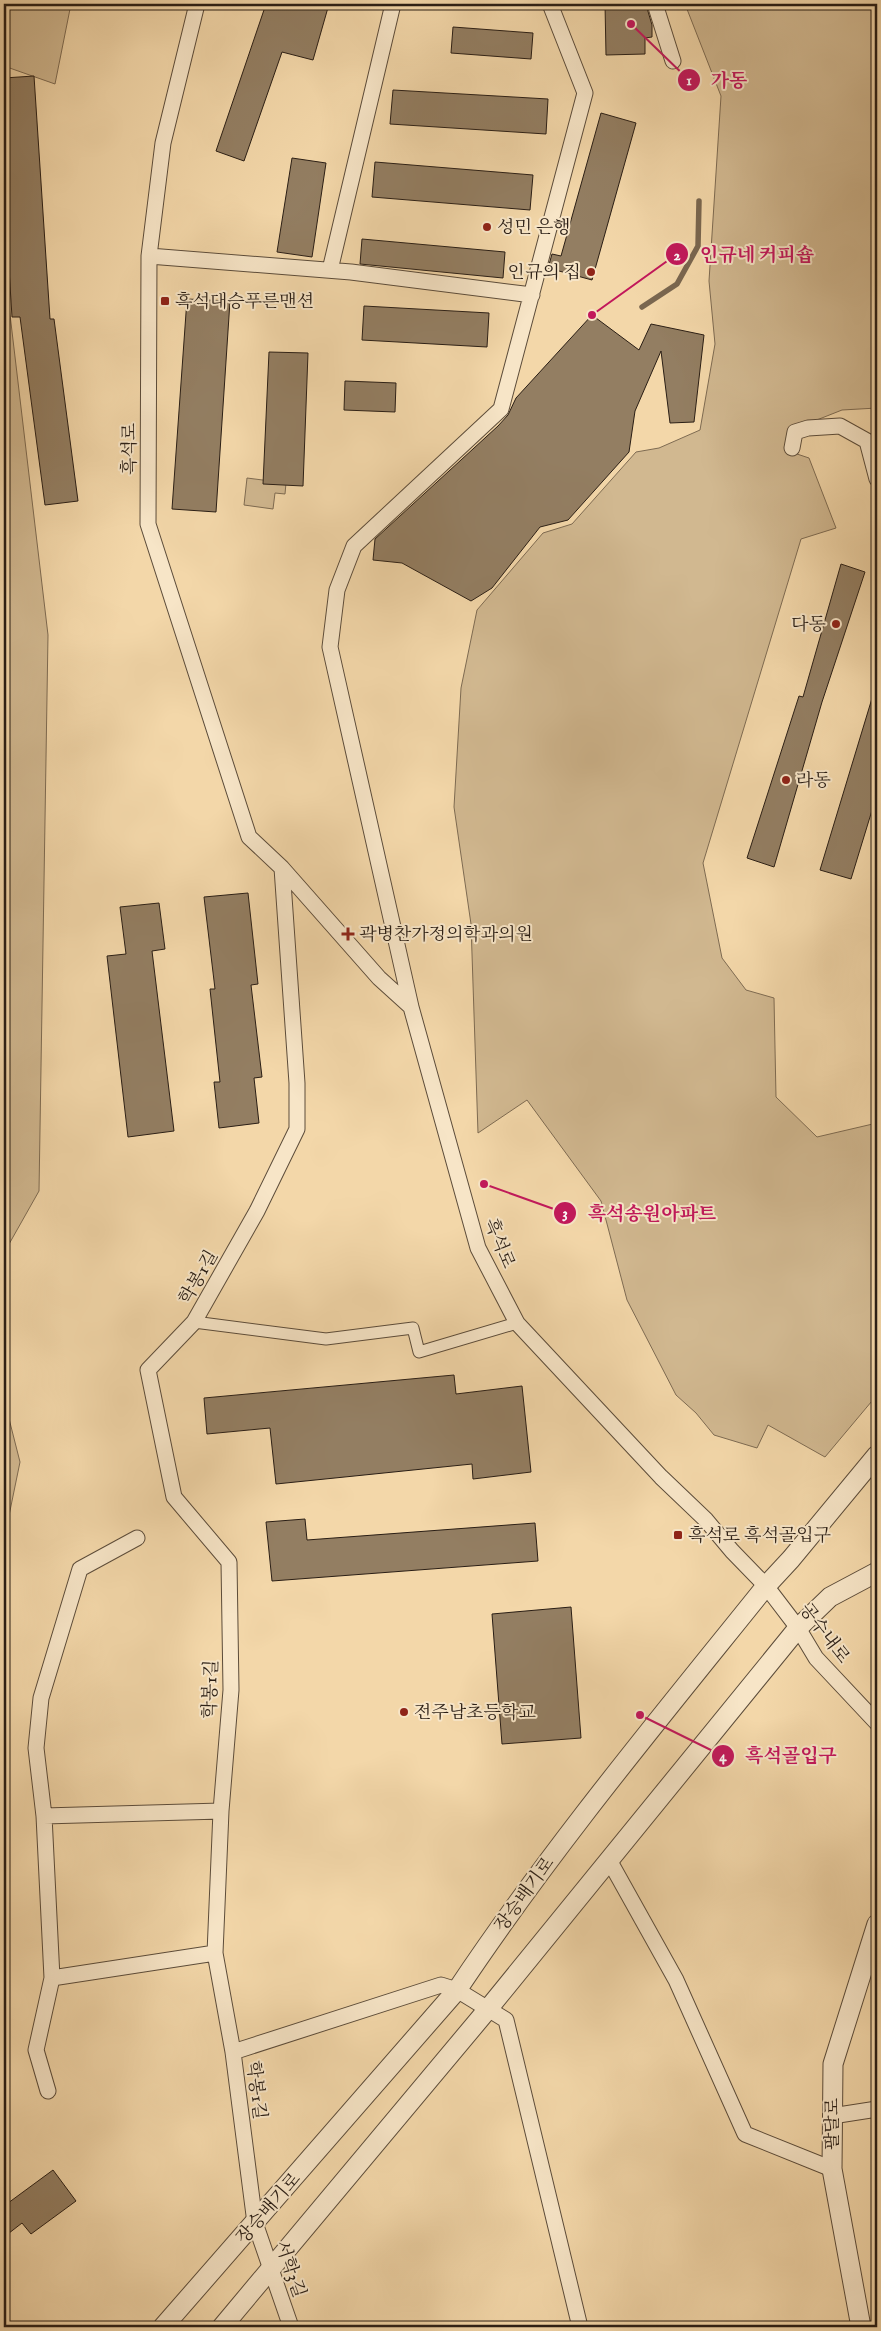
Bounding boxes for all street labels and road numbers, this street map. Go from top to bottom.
street label: 흑석로 [119,423,142,475]
street label: 흑석로 [478,1215,519,1272]
street label: 학봉1길 [175,1247,224,1309]
street label: 공수내로 [794,1599,854,1669]
street label: 학봉1길 [199,1659,224,1719]
street label: 장승배기로 [490,1853,560,1937]
street label: 학봉1길 [241,2060,271,2121]
street label: 팔달로 [822,2098,845,2150]
street label: 장승배기로 [232,2169,306,2249]
street label: 서학3길 [269,2238,310,2301]

